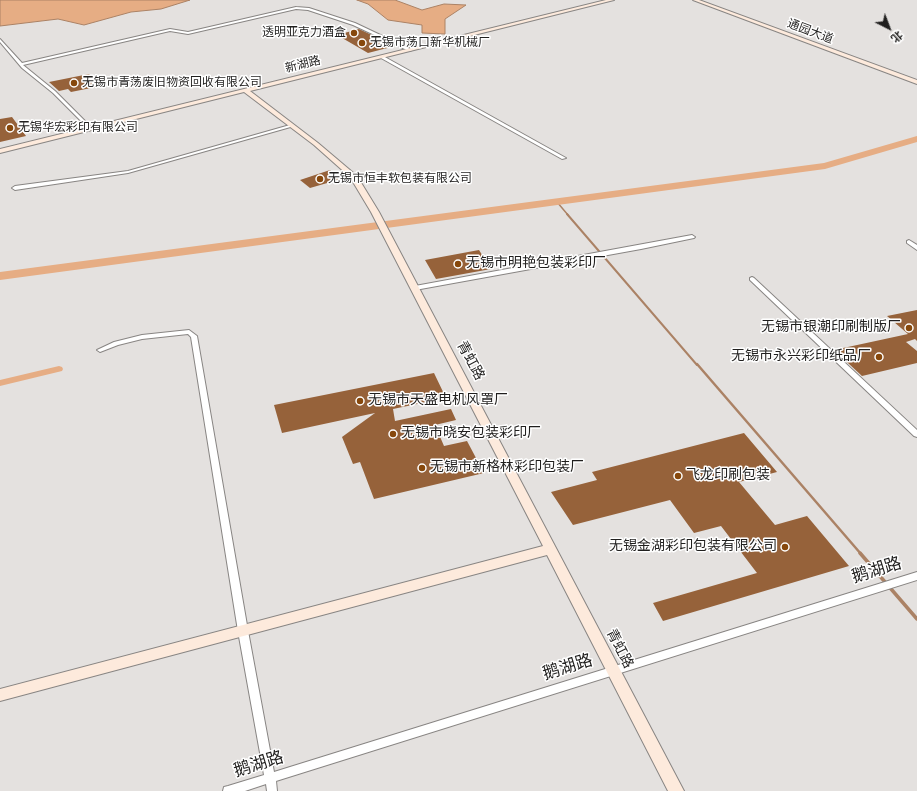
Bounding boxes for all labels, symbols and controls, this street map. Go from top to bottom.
north arrow [869,8,909,48]
street label: 通园大道 [785,17,835,47]
place label: 透明亚克力酒盒 [262,26,346,40]
text: 北 [888,27,906,47]
marker: 透明亚克力酒盒 [349,28,359,38]
place label: 无锡市荡口新华机械厂 [370,36,490,50]
marker: 无锡市荡口新华机械厂 [357,38,367,48]
street label: 新湖路 [284,54,322,76]
place label: 无锡市青荡废旧物资回收有限公司 [82,76,262,90]
marker: 无锡市青荡废旧物资回收有限公司 [69,78,79,88]
place label: 无锡华宏彩印有限公司 [18,121,138,135]
marker: 无锡华宏彩印有限公司 [5,123,15,133]
place label: 无锡市恒丰软包装有限公司 [328,172,472,186]
marker: 无锡市恒丰软包装有限公司 [315,174,325,184]
place label: 无锡市明艳包装彩印厂 [466,256,606,272]
marker: 无锡市明艳包装彩印厂 [453,259,463,269]
place label: 无锡市银潮印刷制版厂 [761,320,901,336]
marker: 无锡市银潮印刷制版厂 [904,323,914,333]
street label: 青虹路 [453,339,487,383]
place label: 无锡市永兴彩印纸品厂 [731,349,871,365]
marker: 无锡市永兴彩印纸品厂 [874,352,884,362]
place label: 无锡市天盛电机风罩厂 [368,393,508,409]
marker: 无锡市天盛电机风罩厂 [355,396,365,406]
place label: 无锡市晓安包装彩印厂 [401,426,541,442]
marker: 无锡市晓安包装彩印厂 [388,429,398,439]
place label: 无锡市新格林彩印包装厂 [430,460,584,476]
marker: 无锡市新格林彩印包装厂 [417,463,427,473]
place label: 飞龙印刷包装 [686,468,770,484]
marker: 飞龙印刷包装 [673,471,683,481]
place label: 无锡金湖彩印包装有限公司 [609,539,777,555]
marker: 无锡金湖彩印包装有限公司 [780,542,790,552]
street label: 鹅湖路 [850,554,904,588]
street label: 青虹路 [602,626,636,672]
street label: 鹅湖路 [541,651,595,685]
street label: 鹅湖路 [232,748,286,782]

